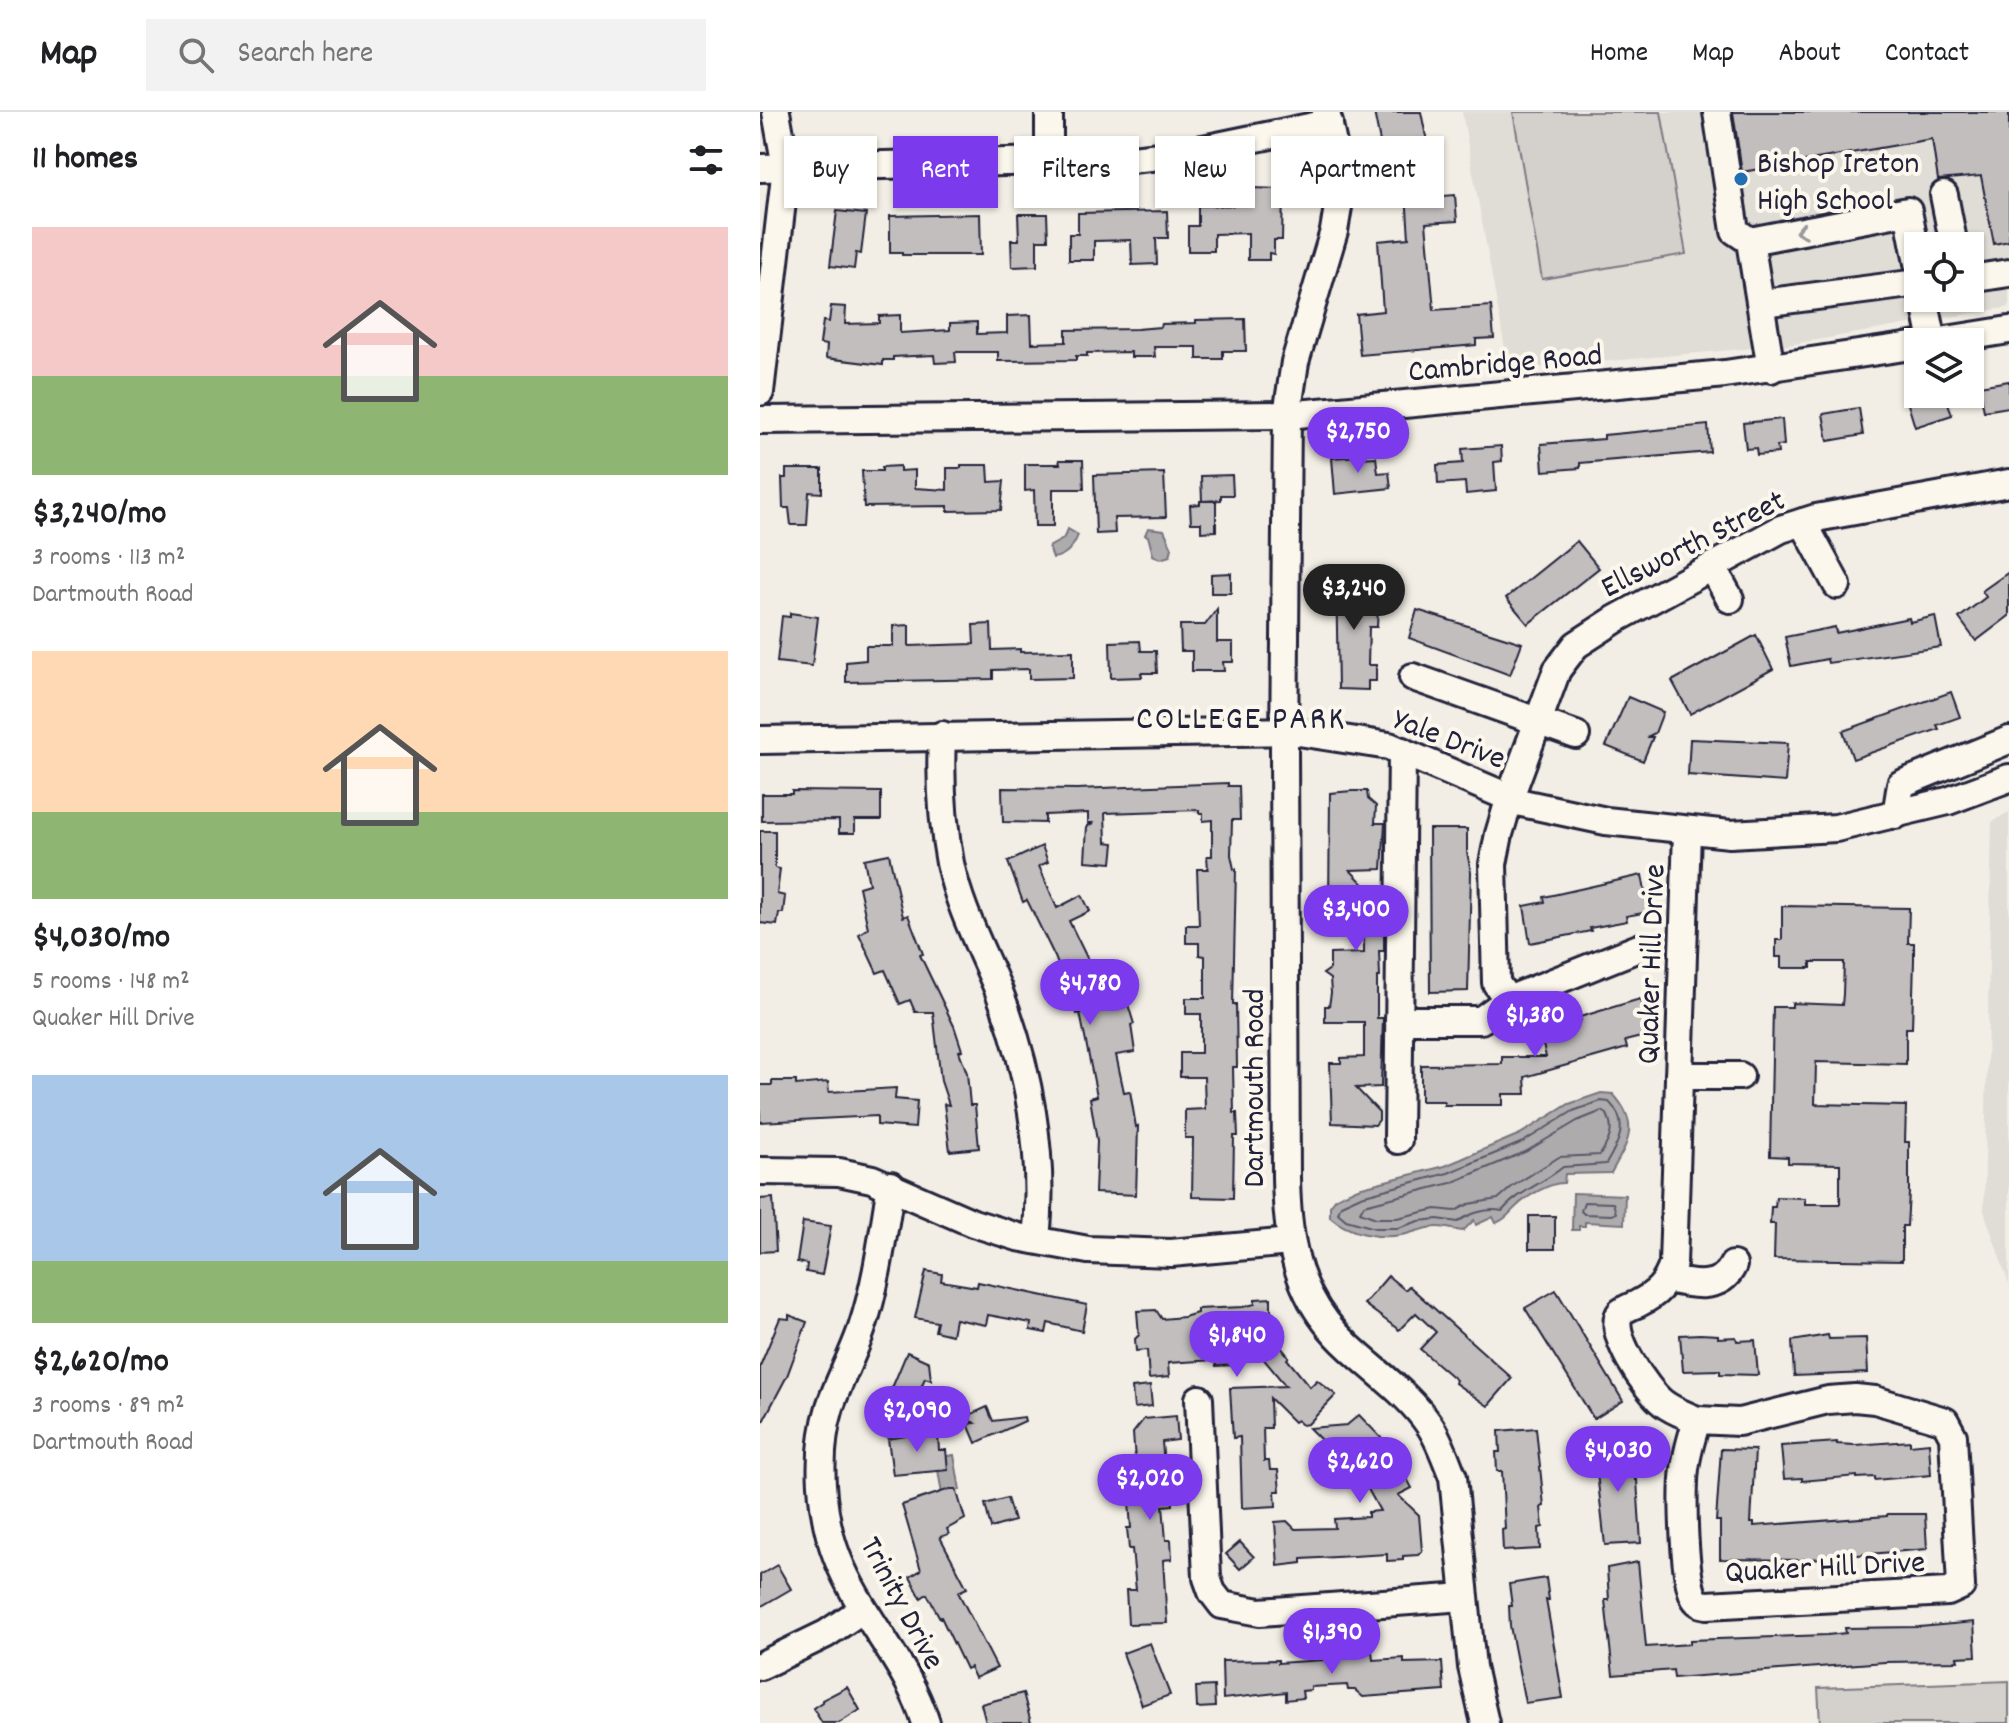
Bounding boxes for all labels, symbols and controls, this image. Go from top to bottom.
search box [146,19,706,91]
text: Map [40,28,98,83]
icon: search [174,33,218,77]
text: Search here [238,34,373,77]
text: Home [1590,35,1648,75]
text: Map [1692,35,1734,75]
text: About [1778,35,1841,75]
text: Contact [1885,35,1969,75]
text: 11 homes [32,136,138,185]
chip: Buy [784,136,877,208]
chip: Rent [893,136,998,208]
chip: Filters [1014,136,1139,208]
chip: New [1155,136,1255,208]
chip: Apartment [1271,136,1444,208]
icon: filters [684,138,728,182]
place label: Bishop Ireton High School [1757,143,1919,226]
marker: Bishop Ireton High School [1732,170,1750,188]
one-way arrow [1795,222,1809,239]
map controls [1904,232,1984,408]
button: locate [1904,232,1984,312]
icon: home [308,279,452,423]
button: layers [1904,328,1984,408]
street label: Cambridge Road [1406,335,1604,397]
pin: $2,750 [1293,407,1423,475]
text: $2,750 [1325,414,1391,451]
street label: Ellsworth Street [1594,480,1795,613]
text: $3,240/mo [32,491,166,540]
text: 3 rooms · 113 m² [32,540,185,577]
pin: $3,240 [1289,564,1419,632]
text: $3,240 [1321,571,1387,608]
text: Dartmouth Road [32,577,194,614]
district label: COLLEGE PARK [1136,697,1346,746]
street label: Yale Drive [1385,699,1511,784]
icon: home [308,703,452,847]
street label: Quaker Hill Drive [1628,863,1680,1065]
pin: $3,400 [1291,885,1421,953]
text: $3,400 [1322,892,1390,929]
text: $4,030/mo [32,915,170,964]
pin: $4,780 [1025,959,1155,1027]
text: 5 rooms · 148 m² [32,964,190,1001]
text: $4,780 [1058,966,1122,1003]
street label: Dartmouth Road [1234,989,1280,1187]
pin: $1,380 [1470,991,1600,1059]
text: $1,380 [1505,998,1565,1035]
text: Quaker Hill Drive [32,1001,195,1038]
icon: home [308,1127,452,1271]
pin: $1,840 [1172,1311,1302,1379]
text: $1,840 [1207,1318,1267,1355]
text: $2,620/mo [32,1339,169,1388]
pin: $2,090 [852,1386,982,1454]
text: 3 rooms · 89 m² [32,1388,185,1425]
text: $2,090 [882,1393,952,1430]
text: Dartmouth Road [32,1425,194,1462]
pin: $4,030 [1553,1426,1683,1494]
text: $4,030 [1584,1433,1652,1470]
pin: $2,620 [1295,1437,1425,1505]
text: $2,620 [1326,1444,1394,1481]
pin: $2,020 [1085,1454,1215,1522]
text: $2,020 [1115,1461,1185,1498]
street label: Trinity Drive [845,1530,954,1679]
street label: Quaker Hill Drive [1724,1542,1926,1598]
pin: $1,390 [1267,1608,1397,1676]
text: $1,390 [1301,1615,1363,1652]

